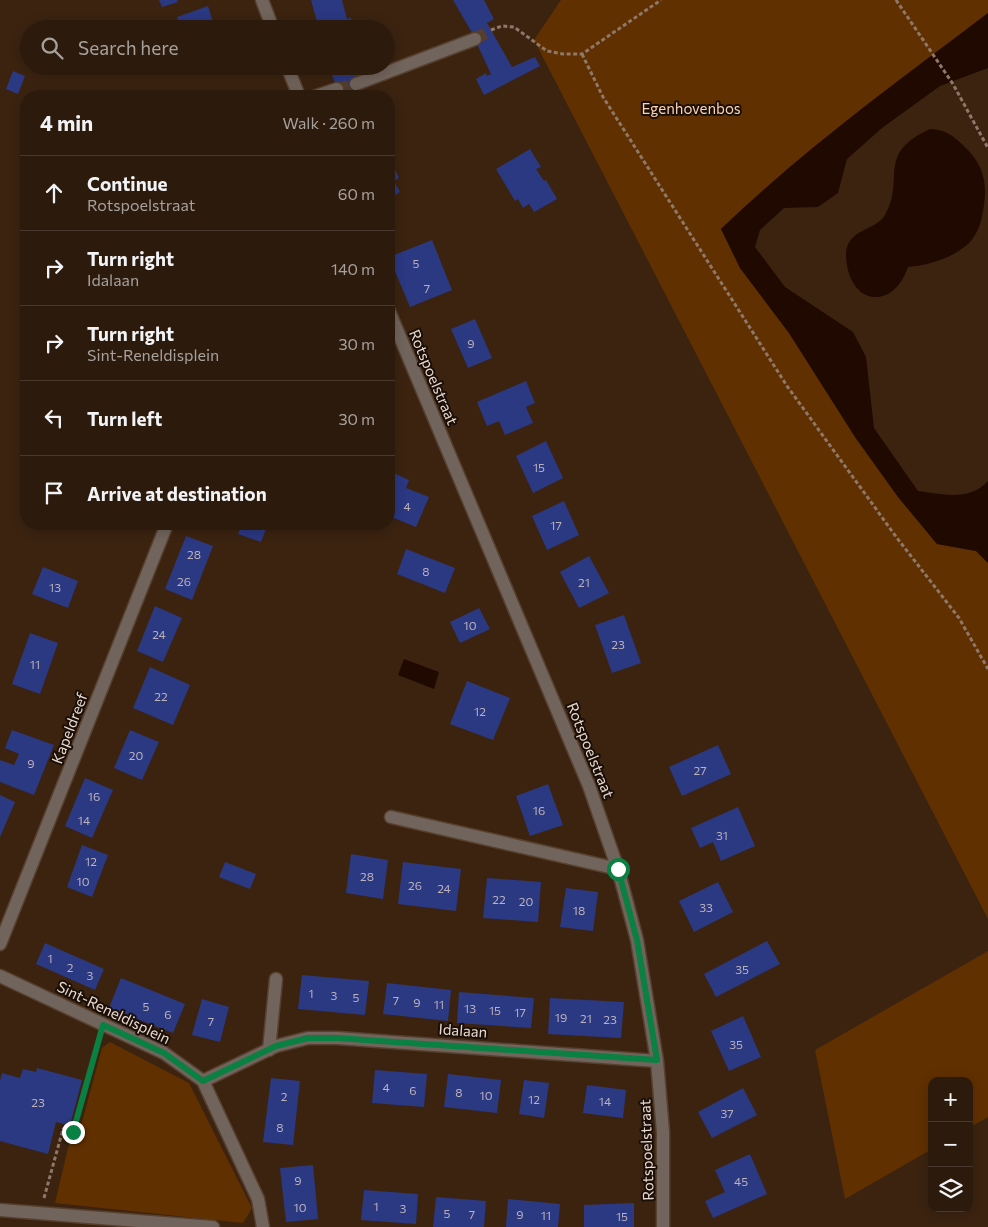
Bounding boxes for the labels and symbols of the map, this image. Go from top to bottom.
park label: Egenhovenbos [641,99,741,117]
house number: 5 [413,256,420,270]
house number: 7 [424,281,430,295]
street label: Rotspoelstraat [406,327,462,427]
house number: 9 [467,336,475,350]
house number: 15 [533,460,545,474]
house number: 4 [403,499,411,513]
house number: 17 [550,518,562,532]
house number: 28 [187,547,201,561]
house number: 8 [422,564,430,578]
house number: 26 [177,574,191,588]
house number: 21 [578,575,590,589]
house number: 13 [49,580,61,594]
house number: 10 [464,618,477,632]
house number: 24 [152,627,166,641]
house number: 23 [611,637,625,651]
house number: 11 [30,657,40,671]
house number: 22 [154,689,168,703]
street label: Kapeldreef [47,690,91,766]
street label: Rotspoelstraat [564,700,618,800]
house number: 12 [474,704,486,718]
house number: 20 [129,748,143,762]
house number: 9 [27,756,35,770]
house number: 27 [694,763,706,777]
house number: 16 [88,789,100,803]
house number: 16 [533,803,545,817]
house number: 14 [78,813,90,827]
house number: 31 [716,828,728,842]
house number: 12 [85,854,97,868]
route start [607,858,630,881]
house number: 28 [360,869,374,883]
house number: 10 [77,874,90,888]
house number: 26 [408,878,422,892]
house number: 24 [437,881,451,895]
house number: 22 [492,892,506,906]
house number: 20 [519,894,533,908]
house number: 33 [699,900,713,914]
house number: 18 [573,903,585,917]
house number: 1 [47,951,53,965]
house number: 2 [67,960,74,974]
house number: 35 [735,962,749,976]
house number: 3 [87,968,94,982]
street label: Sint-Reneldisplein [54,977,174,1047]
house number: 1 [308,986,314,1000]
house number: 3 [331,988,338,1002]
house number: 5 [353,990,360,1004]
house number: 7 [393,993,399,1007]
house number: 9 [413,995,421,1009]
house number: 11 [434,997,444,1011]
house number: 5 [143,999,150,1013]
house number: 13 [464,1001,476,1015]
house number: 15 [489,1003,501,1017]
house number: 17 [514,1005,526,1019]
house number: 6 [164,1007,172,1021]
house number: 19 [555,1010,567,1024]
house number: 21 [580,1011,592,1025]
house number: 23 [603,1012,617,1026]
house number: 7 [208,1014,214,1028]
street label: Idalaan [438,1019,488,1041]
house number: 35 [729,1037,743,1051]
house number: 4 [382,1080,390,1094]
house number: 6 [409,1083,417,1097]
house number: 8 [455,1085,463,1099]
house number: 10 [480,1088,493,1102]
house number: 2 [281,1089,288,1103]
house number: 12 [528,1092,540,1106]
house number: 14 [599,1094,611,1108]
house number: 23 [31,1095,45,1109]
street label: Rotspoelstraat [635,1099,657,1201]
house number: 37 [720,1106,734,1120]
house number: 8 [276,1120,284,1134]
route end [62,1121,85,1144]
house number: 9 [294,1173,302,1187]
house number: 45 [734,1174,748,1188]
house number: 1 [373,1199,379,1213]
house number: 10 [294,1200,307,1214]
house number: 3 [400,1201,407,1215]
house number: 5 [444,1206,451,1220]
house number: 7 [469,1207,475,1221]
house number: 9 [516,1207,524,1221]
house number: 11 [541,1208,551,1222]
house number: 15 [616,1209,628,1223]

